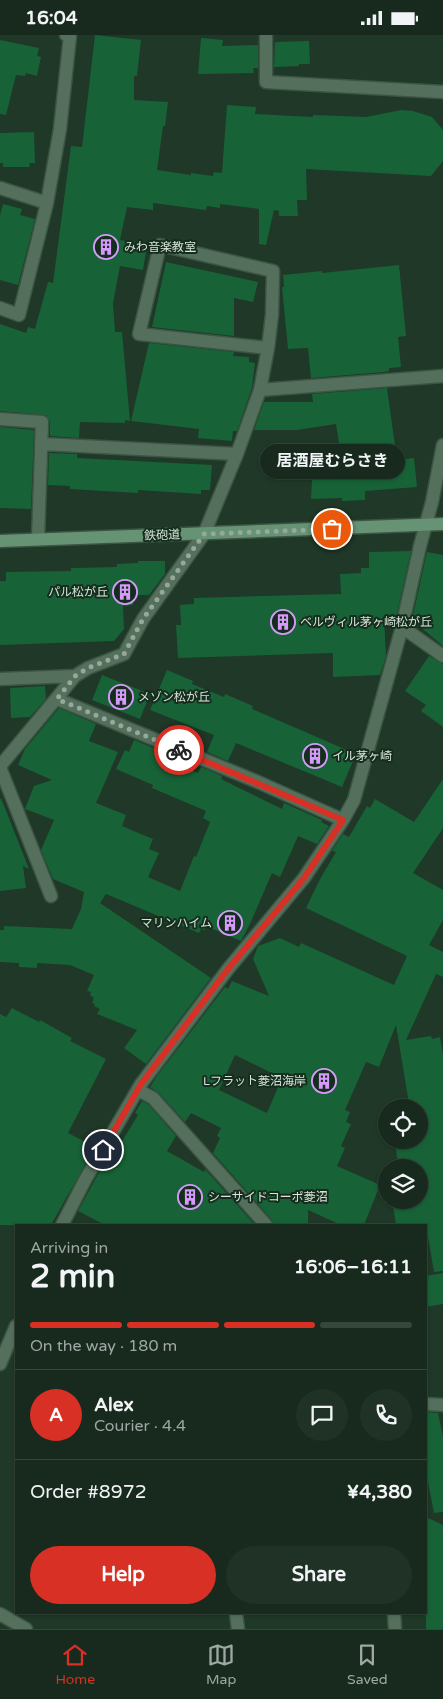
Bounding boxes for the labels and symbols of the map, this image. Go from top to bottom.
building icon: みわ音楽教室 [93,234,119,260]
place label: みわ音楽教室 [124,240,196,254]
callout: 居酒屋むらさき [260,444,404,479]
pin [311,508,353,550]
street label: 鉄砲道 [144,527,180,543]
building icon: パル松が丘 [112,579,138,605]
place label: パル松が丘 [48,585,108,599]
building icon: ベルヴィル茅ヶ崎松が丘 [270,609,296,635]
place label: ベルヴィル茅ヶ崎松が丘 [300,615,432,629]
building icon: メゾン松が丘 [108,684,134,710]
place label: メゾン松が丘 [138,690,210,704]
courier [154,725,204,775]
building icon: イル茅ヶ崎 [302,743,328,769]
place label: イル茅ヶ崎 [332,749,392,763]
building icon: マリンハイム [217,910,243,936]
place label: マリンハイム [140,916,212,930]
building icon: Lフラット菱沼海岸 [311,1068,337,1094]
place label: Lフラット菱沼海岸 [203,1074,306,1088]
pin [82,1129,124,1171]
building icon: シーサイドコーポ菱沼 [177,1184,203,1210]
place label: シーサイドコーポ菱沼 [208,1190,328,1204]

